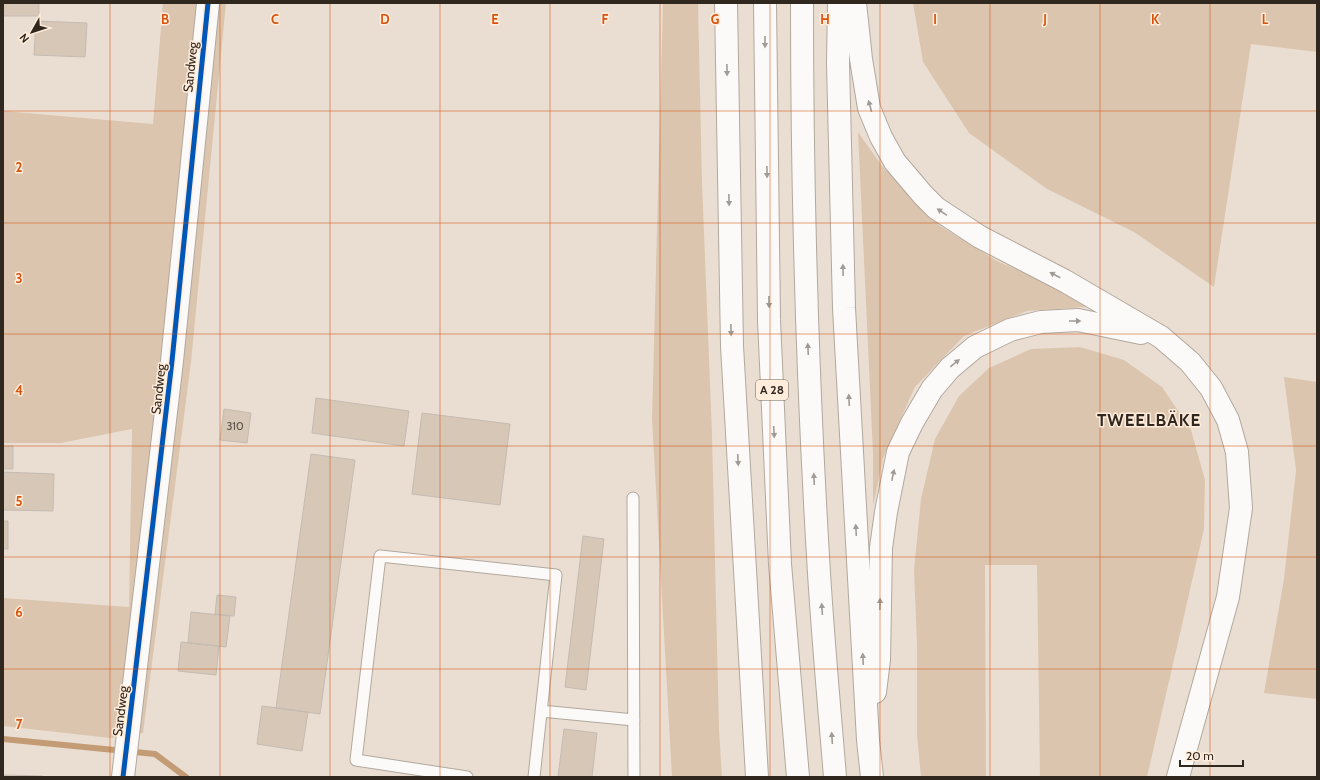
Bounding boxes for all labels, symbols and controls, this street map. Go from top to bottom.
text: B [161,11,169,27]
text: C [271,11,279,27]
text: D [380,11,390,27]
text: E [491,11,499,27]
text: F [602,11,609,27]
text: G [711,11,720,27]
text: H [820,11,830,27]
text: I [933,11,937,27]
text: J [1042,11,1047,27]
text: K [1151,11,1160,27]
text: L [1262,11,1269,27]
north arrow [12,12,52,52]
text: N [16,31,32,46]
one-way arrow [762,36,768,49]
street label: Sandweg [179,40,201,93]
one-way arrow [724,64,730,77]
one-way arrow [866,100,872,112]
text: 2 [16,159,23,175]
one-way arrow [764,166,770,179]
one-way arrow [726,194,732,207]
one-way arrow [936,208,948,215]
one-way arrow [840,263,846,276]
text: 3 [15,270,23,286]
one-way arrow [1049,272,1061,279]
one-way arrow [766,296,772,309]
one-way arrow [1069,318,1082,324]
one-way arrow [728,324,734,337]
one-way arrow [805,342,811,355]
one-way arrow [950,359,961,368]
street label: Sandweg [147,362,169,415]
road number: A 28 [756,380,788,400]
text: 4 [15,382,23,398]
one-way arrow [845,394,852,406]
district label: TWEELBÄKE [1097,410,1201,430]
house number: 310 [226,419,244,433]
one-way arrow [771,426,777,439]
one-way arrow [735,454,742,466]
one-way arrow [891,469,897,481]
one-way arrow [811,472,817,485]
text: 5 [16,493,23,509]
one-way arrow [853,523,859,536]
one-way arrow [877,597,883,610]
one-way arrow [818,602,825,615]
text: 6 [15,604,23,620]
one-way arrow [860,653,867,665]
street label: Sandweg [109,684,131,737]
text: 7 [16,716,23,732]
one-way arrow [828,732,835,744]
scale bar [1180,742,1243,768]
text: 20 m [1186,748,1214,763]

